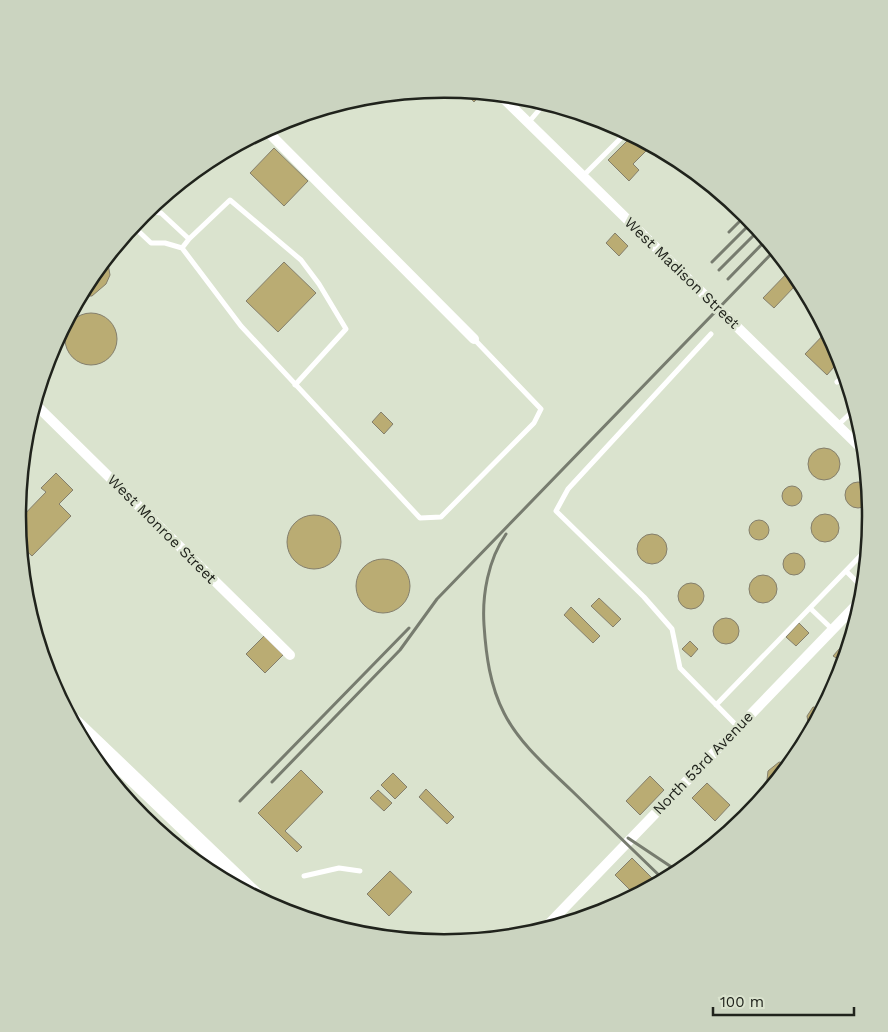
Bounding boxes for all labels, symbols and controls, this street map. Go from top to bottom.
street label: West Madison Street [621,213,744,333]
street label: West Monroe Street [104,471,221,588]
street label: North 53rd Avenue [649,708,757,818]
scale bar [713,984,854,1016]
text: 100 m [720,993,764,1011]

